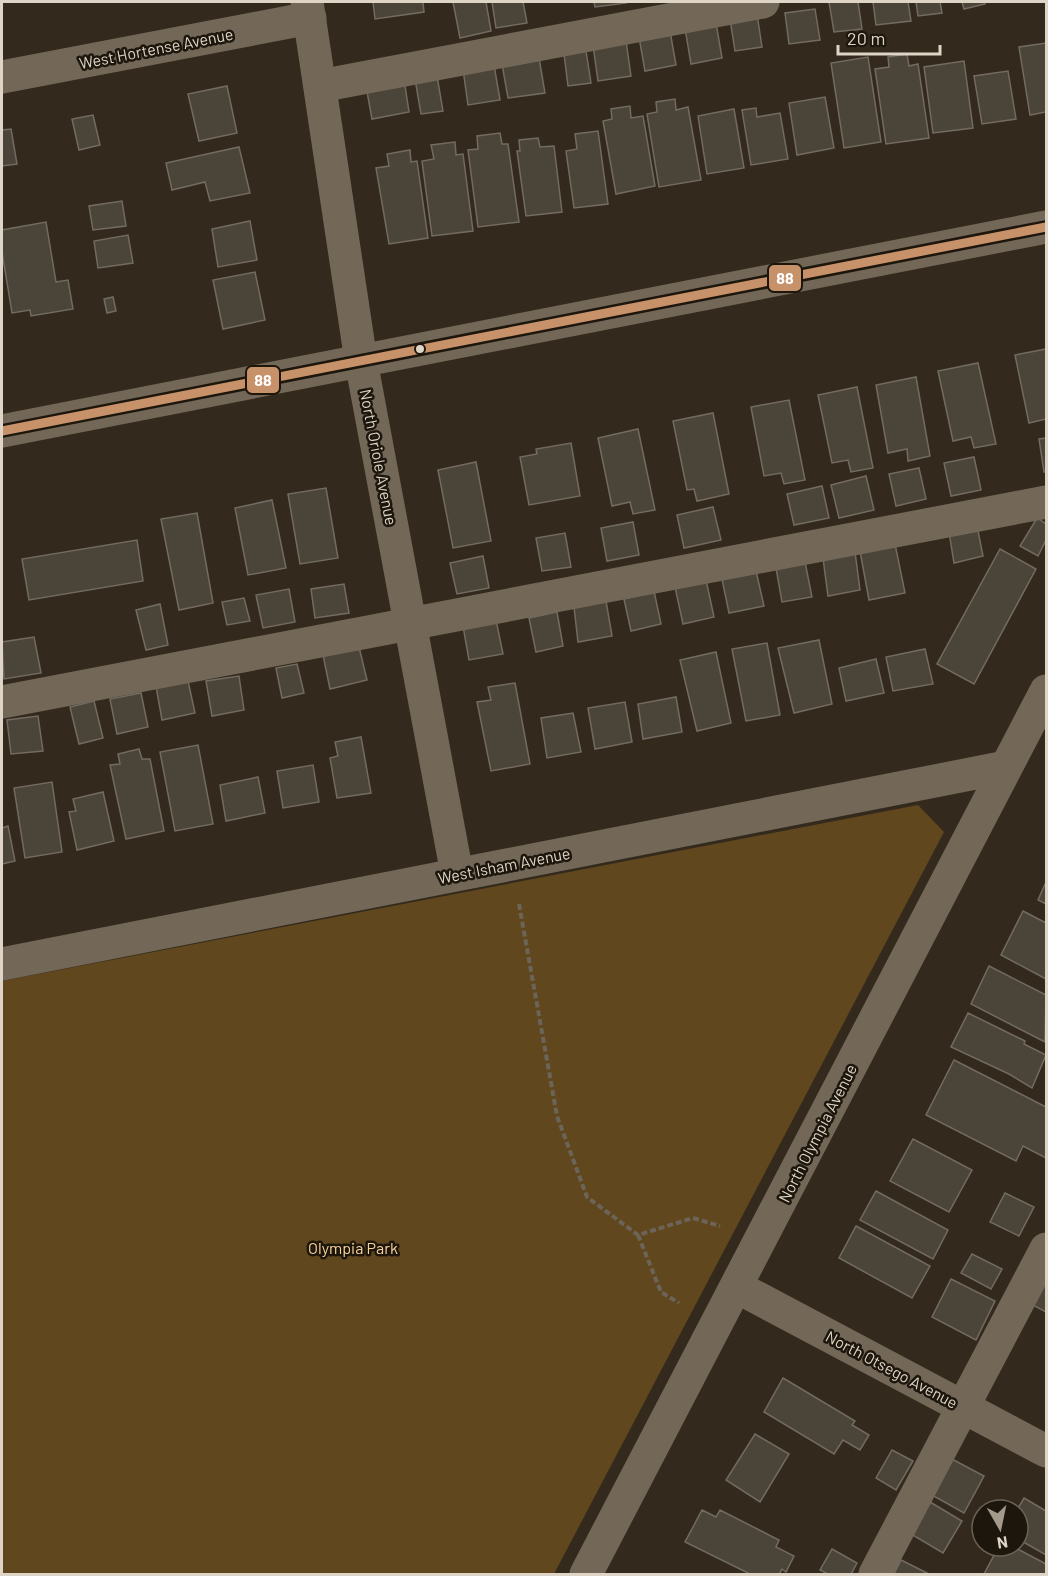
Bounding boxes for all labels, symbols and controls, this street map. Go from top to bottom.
scale bar [838,18,940,56]
street label: West Hortense Avenue [77,24,235,72]
text: 20 m [847,27,885,49]
line badge: 88 [768,264,802,292]
text: 88 [776,268,794,287]
unlabelled marker [414,343,426,355]
line badge: 88 [246,366,280,394]
text: 88 [254,370,272,389]
street label: North Oriole Avenue [357,387,401,527]
street label: West Isham Avenue [436,843,572,887]
street label: North Olympia Avenue [774,1061,860,1205]
park label: Olympia Park [308,1238,398,1257]
street label: North Otsego Avenue [823,1326,961,1412]
north arrow [970,1498,1030,1558]
text: N [996,1533,1009,1554]

